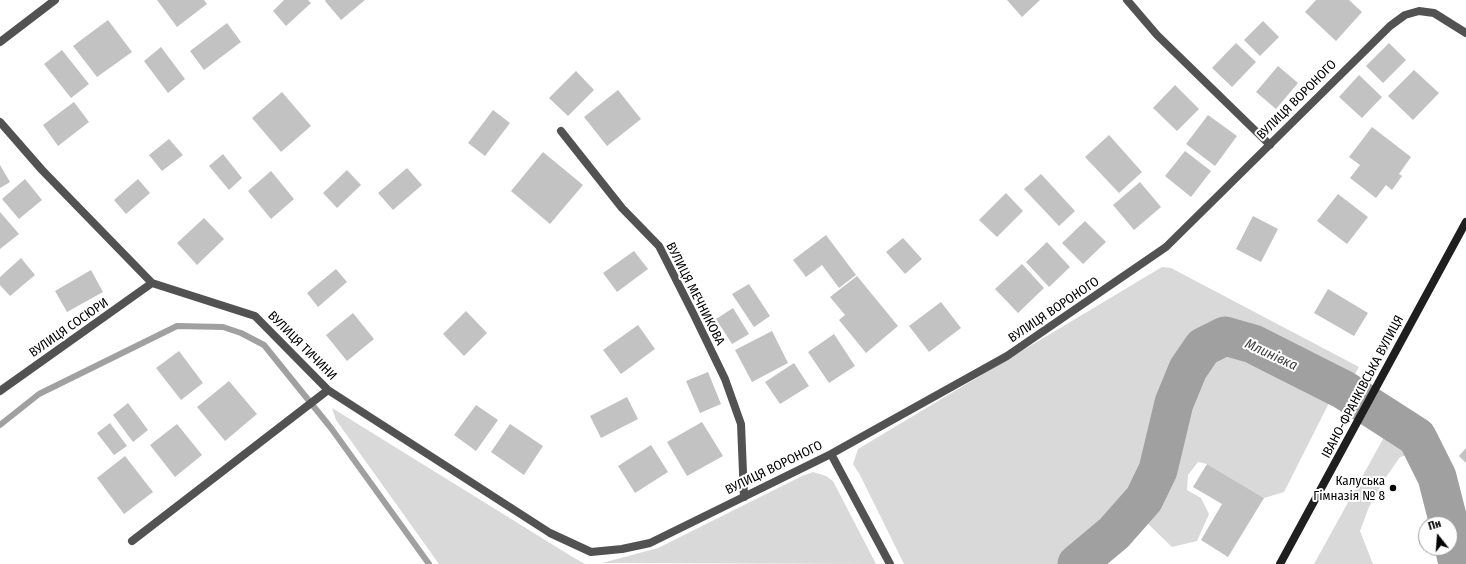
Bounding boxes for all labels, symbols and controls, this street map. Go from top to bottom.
street label: ВУЛИЦЯ ВОРОНОГО [1254,57,1340,143]
street label: ВУЛИЦЯ МЕЧНИКОВА [662,240,728,348]
street label: ВУЛИЦЯ ВОРОНОГО [1006,274,1102,346]
street label: ВУЛИЦЯ СОСЮРИ [27,295,111,361]
street label: ВУЛИЦЯ ТИЧИНИ [264,308,340,384]
street label: ІВАНО-ФРАНКІВСЬКА ВУЛИЦЯ [1319,313,1407,461]
water label: Млинівка [1242,336,1300,374]
street label: ВУЛИЦЯ ВОРОНОГО [723,438,825,498]
place label: Калуська Гімназія № 8 [1313,473,1385,504]
marker: Калуська Гімназія № 8 [1388,483,1398,493]
north arrow [1418,516,1458,556]
text: Пн [1427,517,1442,533]

